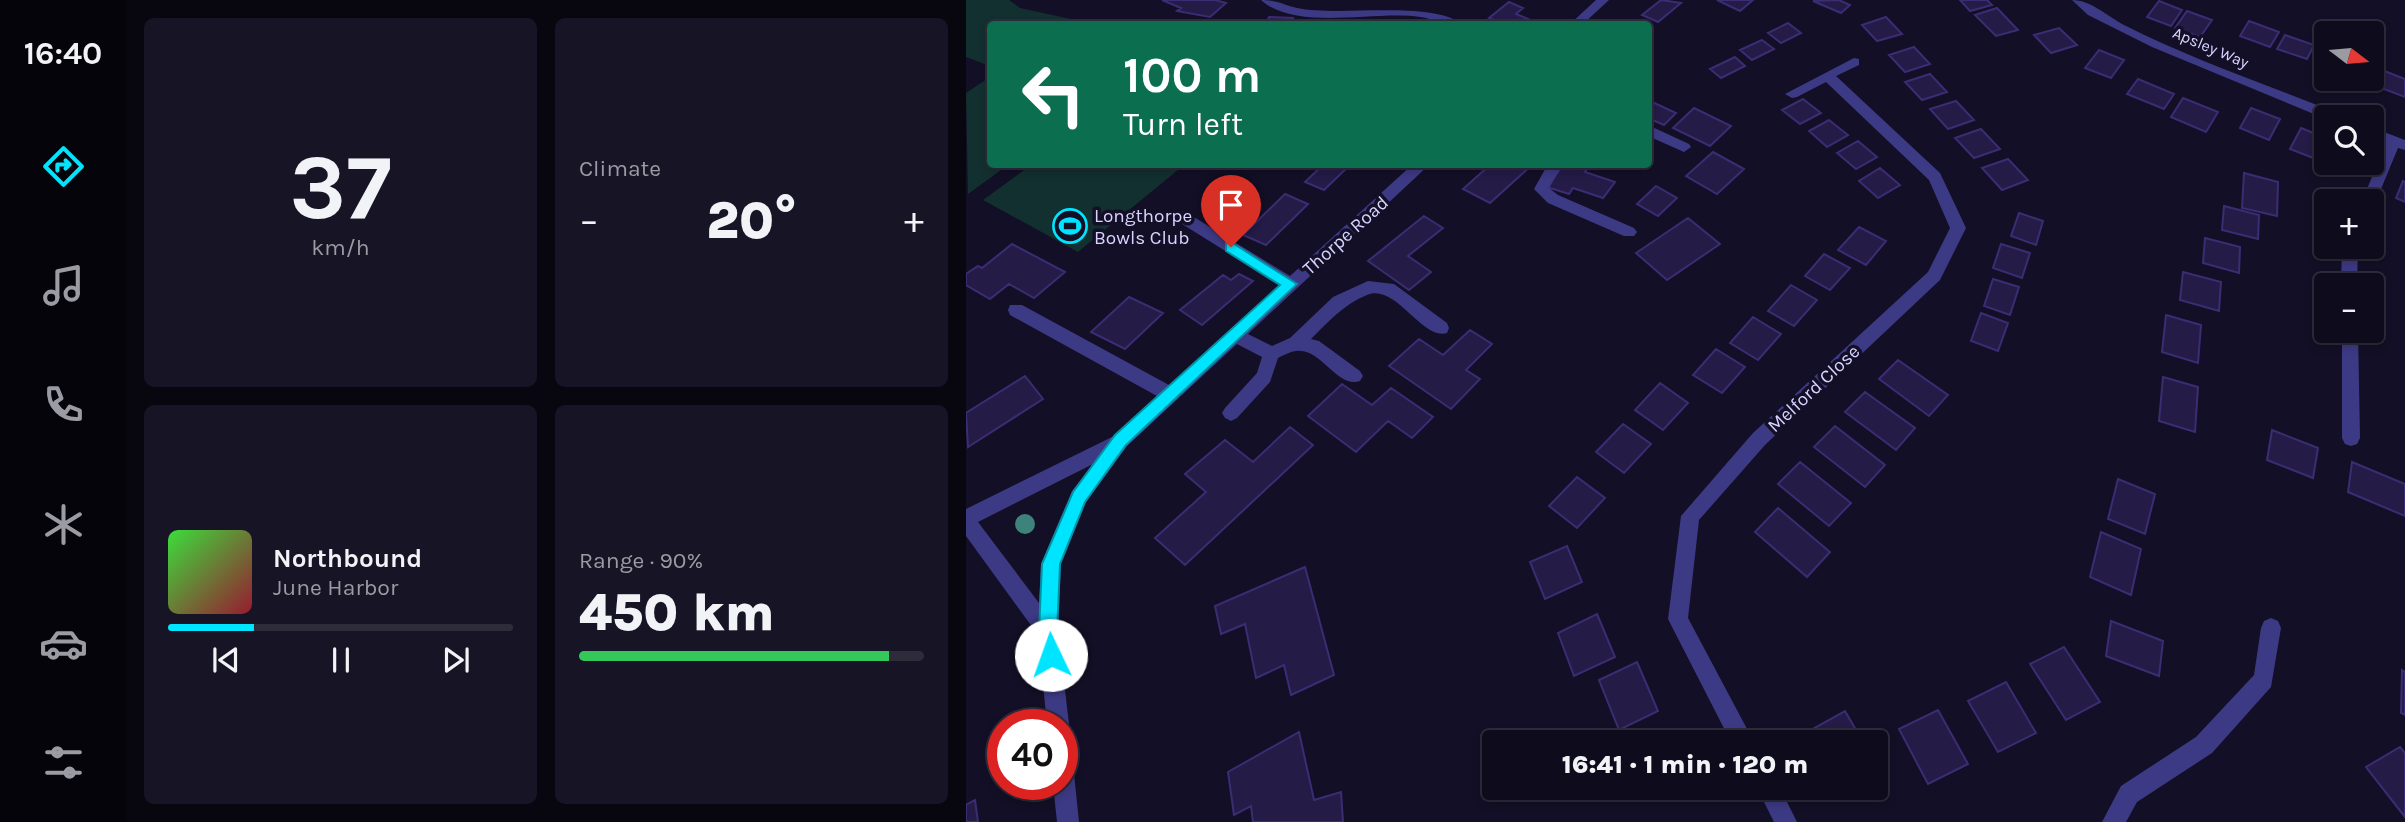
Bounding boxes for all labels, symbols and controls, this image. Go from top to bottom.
north arrow [2314,21,2384,91]
map controls [2314,21,2384,343]
street label: Apsley Way [2170,23,2252,72]
text: 16:40 [24,35,102,72]
text: 100 m [1123,47,1261,104]
icon: left [1008,49,1099,140]
button: search [2314,105,2384,175]
text: Turn left [1123,106,1243,143]
text: 37 [290,135,391,241]
icon: directions [39,142,88,191]
text: Climate [579,155,661,182]
pin [1201,175,1261,247]
icon: arrive [1212,186,1250,224]
button: + [2314,189,2384,259]
text: 20° [706,190,797,251]
street label: Thorpe Road [1298,192,1393,280]
text: − [579,198,599,243]
text: + [904,198,924,243]
place label: Longthorpe Bowls Club [1094,205,1192,249]
sports icon: Longthorpe Bowls Club [1051,207,1089,245]
text: km/h [311,234,370,261]
icon: music [39,261,88,310]
button: − [2314,273,2384,343]
street label: Melford Close [1763,341,1864,437]
icon: phone [39,380,88,429]
icon: climate [39,500,88,549]
text: Northbound [273,543,422,574]
text: Range · 90% [579,547,703,574]
text: June Harbor [273,574,398,601]
text: 450 km [579,582,775,643]
position arrow [1014,618,1088,692]
icon: car [39,619,88,668]
icon: previous [207,641,245,679]
icon: pause [322,641,360,679]
icon: next [437,641,475,679]
speed limit sign: 40 [987,709,1078,800]
icon: filters [39,738,88,787]
text: 16:41 · 1 min · 120 m [1562,749,1808,780]

